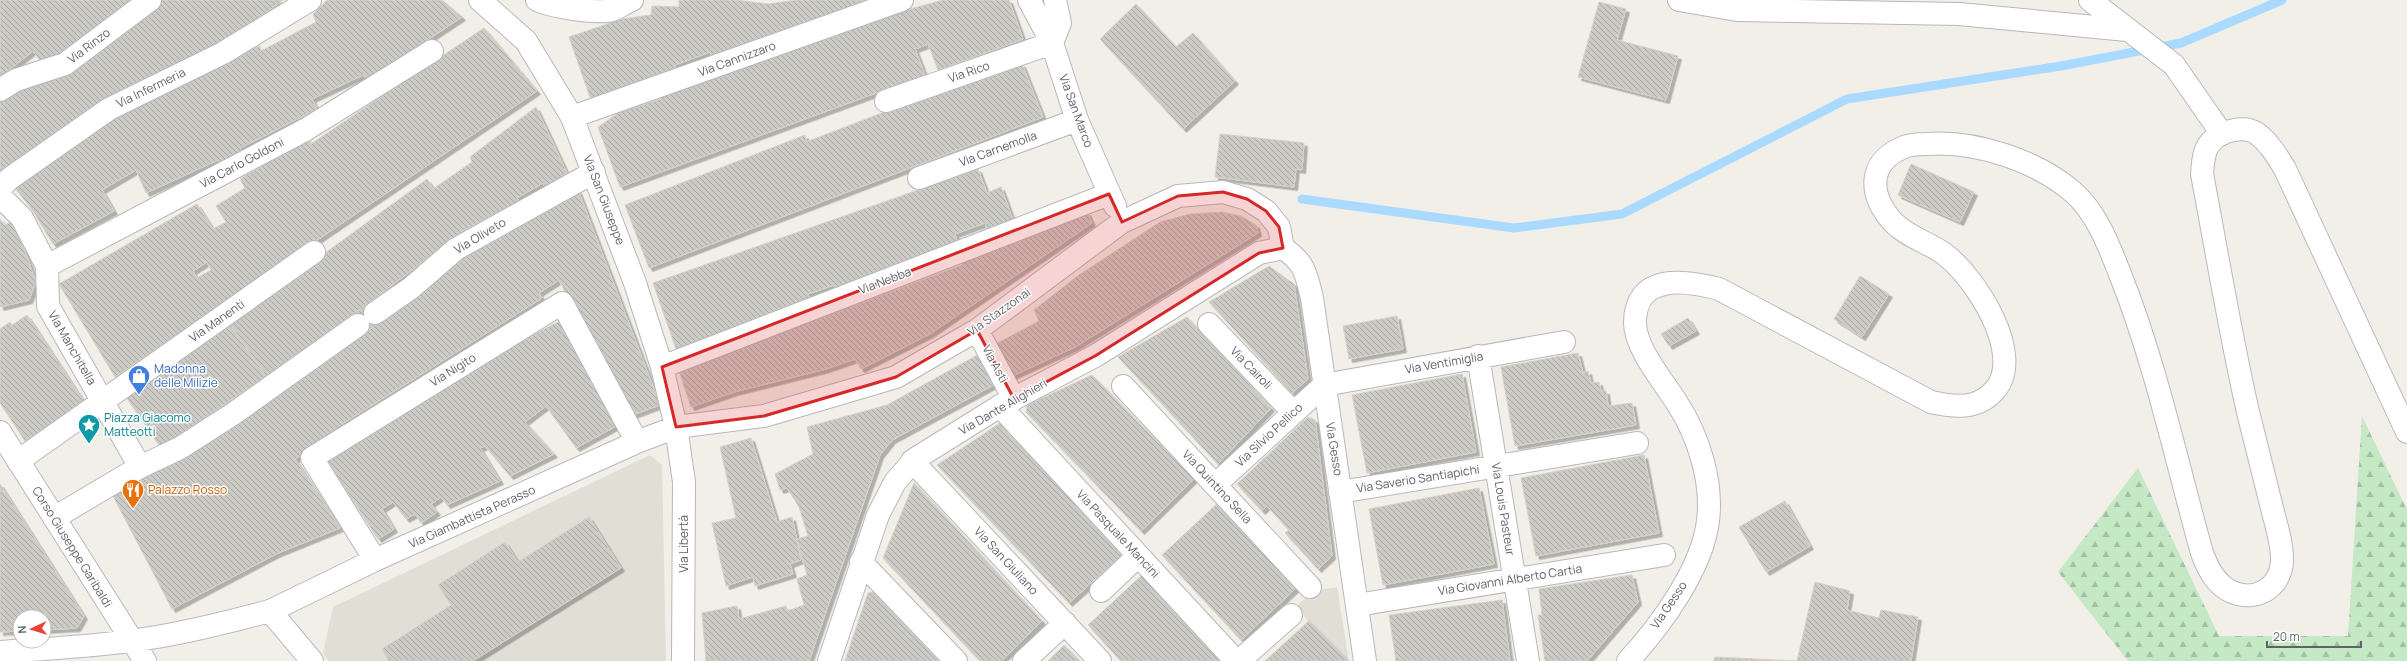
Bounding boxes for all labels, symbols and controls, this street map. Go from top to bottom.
street label: Via Rinzo [64,24,114,67]
street label: Via Cannizzaro [696,37,778,80]
street label: Via Rico [946,57,992,87]
street label: Via Infermeria [113,63,188,112]
street label: Via San Marco [1055,72,1098,150]
street label: Via Carnemolla [956,127,1039,171]
street label: Via Carlo Goldoni [197,133,287,192]
street label: Via San Giuseppe [579,152,629,247]
street label: Via Oliveto [451,213,509,258]
street label: Via Nebba [856,263,914,298]
street label: Via Stazzonai [964,283,1034,340]
street label: Via Manenti [186,295,248,346]
street label: Via Manchitella [44,307,101,388]
street label: Via Asti [978,342,1012,386]
street label: Via Cairoli [1227,342,1276,393]
street label: Via Ventimiglia [1403,347,1484,378]
street label: Via Nigito [426,349,479,390]
place label: Madonna delle Milizie [154,360,218,391]
shop icon: Madonna delle Milizie [126,363,152,396]
street label: Via Dante Alighieri [956,374,1050,439]
street label: Via Silvio Pellico [1231,399,1306,470]
place label: Piazza Giacomo Matteotti [104,409,191,440]
place icon: Piazza Giacomo Matteotti [76,412,102,445]
street label: Via Gesso [1322,421,1347,477]
street label: Via Quintino Sella [1179,446,1256,527]
street label: Via Saverio Santiapichi [1355,460,1481,497]
street label: Via Louis Pasteur [1488,461,1519,557]
restaurant icon: Palazzo Rosso [120,477,146,510]
place label: Palazzo Rosso [148,481,227,498]
street label: Via Giambattista Perasso [406,481,538,552]
street label: Corso Giuseppe Garibaldi [28,483,117,610]
street label: Via Pasquale Mancini [1073,486,1164,581]
street label: Via Libertà [675,515,692,573]
street label: Via San Giuliano [970,523,1042,598]
street label: Via Giovanni Alberto Cartia [1437,560,1583,599]
street label: Via Gesso [1646,578,1691,632]
north arrow [12,609,52,649]
scale bar [2267,623,2361,649]
text: N [14,625,29,634]
text: 20 m [2273,628,2300,645]

